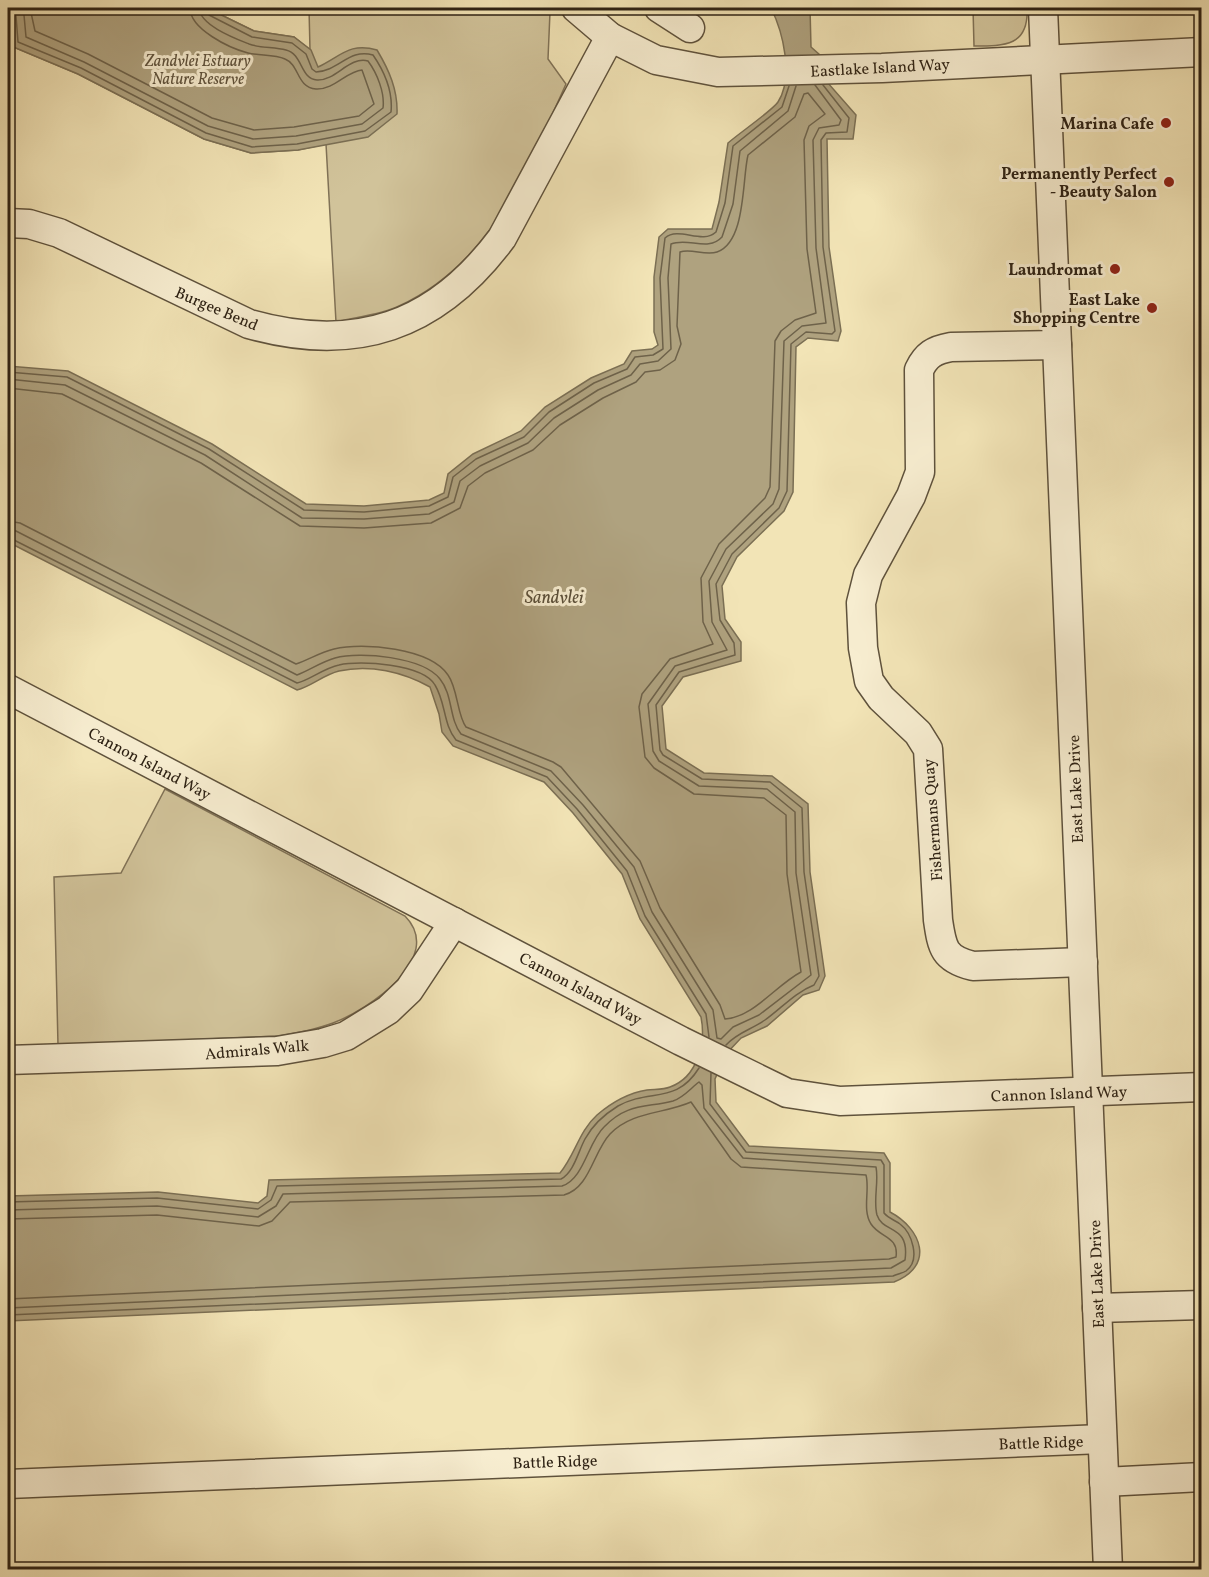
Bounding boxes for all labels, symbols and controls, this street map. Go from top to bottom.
park label: Zandvlei Estuary Nature Reserve [144,51,251,91]
street label: Eastlake Island Way [810,54,951,84]
place label: Marina Cafe [1061,114,1154,136]
marker: Marina Cafe [1159,116,1173,130]
place label: Permanently Perfect - Beauty Salon [1001,164,1157,204]
marker: Permanently Perfect - Beauty Salon [1162,175,1176,189]
place label: Laundromat [1008,260,1103,282]
marker: Laundromat [1108,262,1122,276]
street label: Burgee Bend [171,282,261,337]
place label: East Lake Shopping Centre [1013,290,1140,330]
marker: East Lake Shopping Centre [1145,301,1159,315]
water label: Sandvlei [525,586,584,611]
street label: Cannon Island Way [84,723,215,807]
street label: East Lake Drive [1064,734,1090,844]
street label: Fishermans Quay [919,758,949,882]
street label: Cannon Island Way [515,948,646,1032]
street label: Admirals Walk [204,1035,310,1066]
street label: Cannon Island Way [991,1082,1128,1108]
street label: East Lake Drive [1085,1219,1111,1329]
street label: Battle Ridge [998,1432,1084,1456]
street label: Battle Ridge [512,1451,598,1475]

